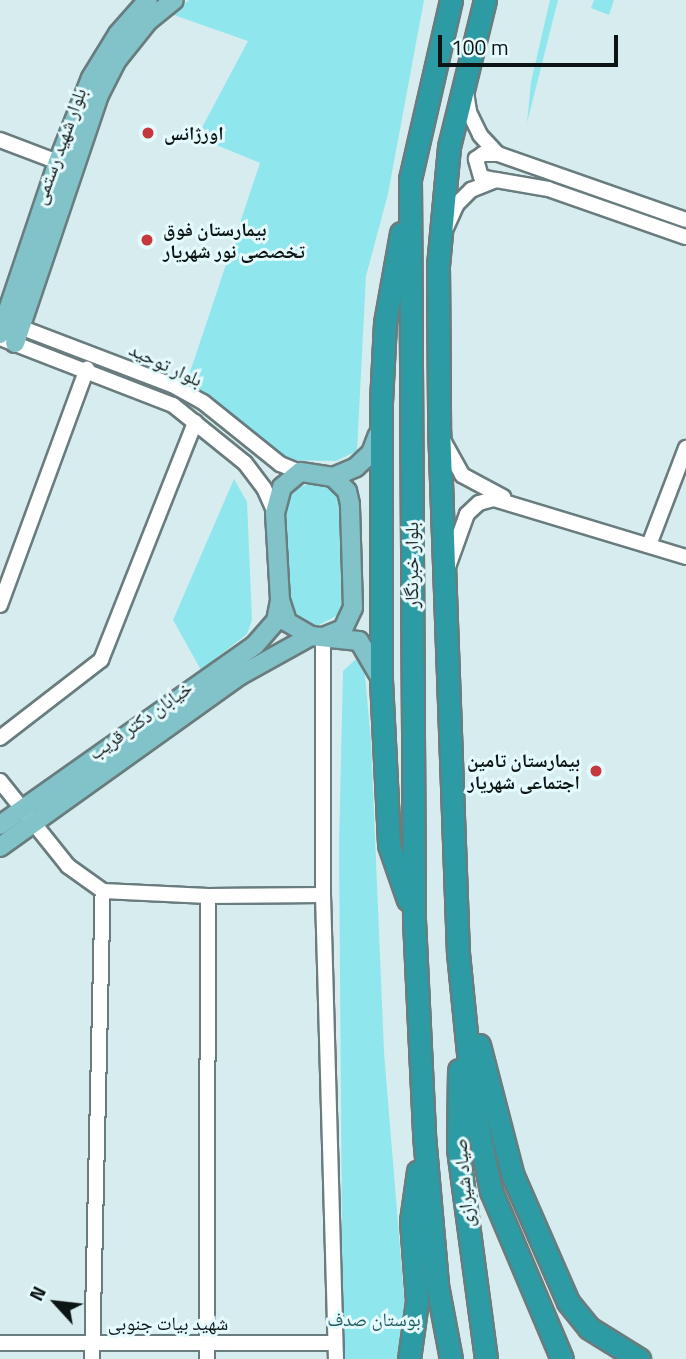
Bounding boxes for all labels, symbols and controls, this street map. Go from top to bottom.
scale bar [441,21,621,65]
text: 100 m [451,31,508,63]
street label: بلوار شهید رستمی [27,85,91,207]
place label: اورژانس [164,122,224,144]
marker: اورژانس [138,123,158,143]
place label: بیمارستان فوق تخصصی نور شهریار [163,218,305,262]
marker: بیمارستان فوق تخصصی نور شهریار [137,230,157,250]
street label: بلوار توحید [126,337,206,391]
street label: بلوار خبرنگار [400,522,422,608]
street label: خیابان دکتر قریب [84,676,196,764]
place label: بیمارستان تامین اجتماعی شهریار [467,749,580,793]
marker: بیمارستان تامین اجتماعی شهریار [586,761,606,781]
street label: صیاد شیرازی [448,1138,478,1228]
north arrow [21,1268,91,1338]
text: N [21,1281,53,1306]
park label: بوستان صدف [327,1308,421,1330]
street label: شهید بیات جنوبی [108,1312,228,1334]

